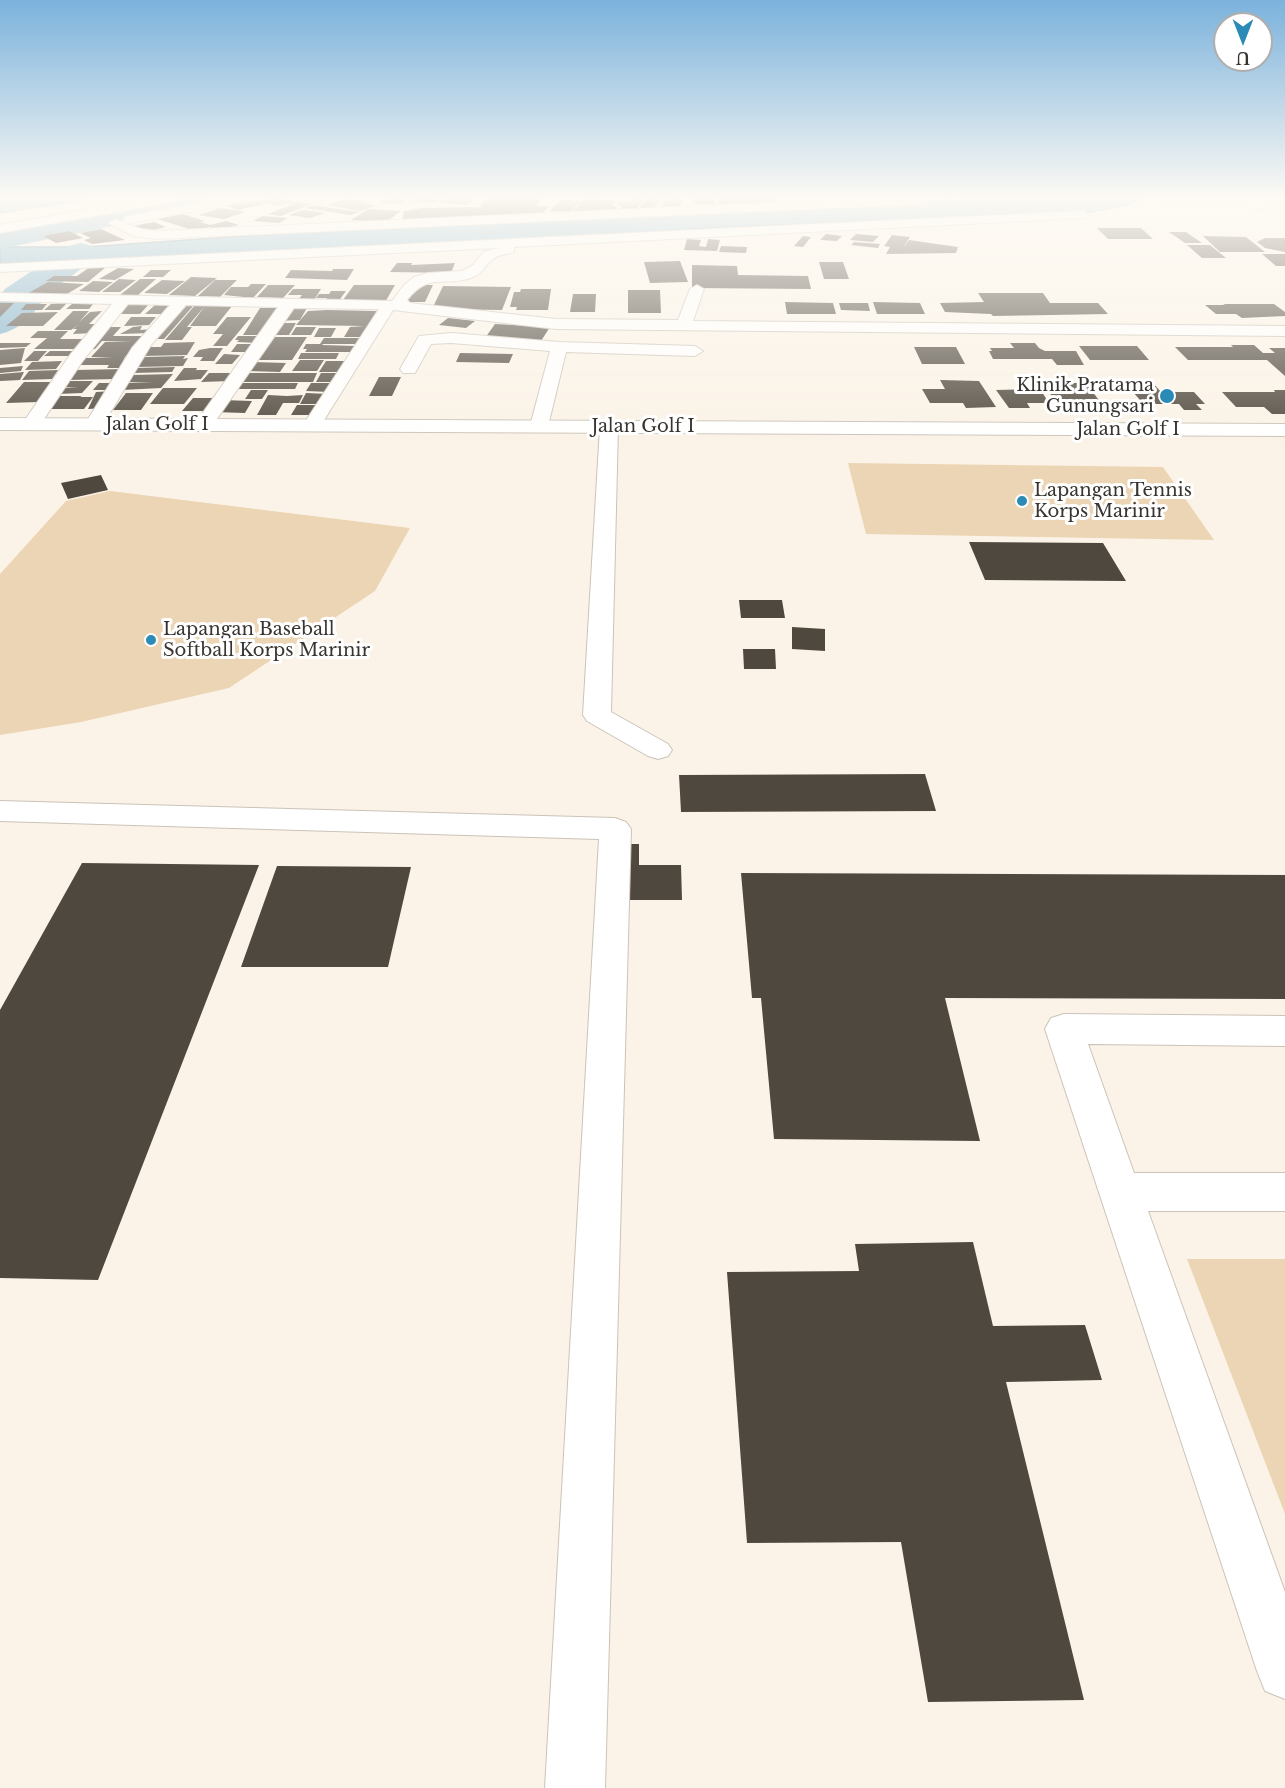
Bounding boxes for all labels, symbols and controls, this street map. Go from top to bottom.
north arrow [1213,12,1273,72]
text: U [1236,48,1250,68]
place label: Klinik Pratama Gunungsari [1016,375,1154,418]
marker: Klinik Pratama Gunungsari [1158,387,1176,405]
street label: Jalan Golf I [105,414,209,436]
street label: Jalan Golf I [591,416,695,438]
street label: Jalan Golf I [1076,419,1180,441]
place label: Lapangan Tennis Korps Marinir [1034,480,1192,522]
marker: Lapangan Tennis Korps Marinir [1015,494,1029,508]
place label: Lapangan Baseball Softball Korps Marinir [163,619,370,662]
marker: Lapangan Baseball Softball Korps Marinir [144,633,158,647]

